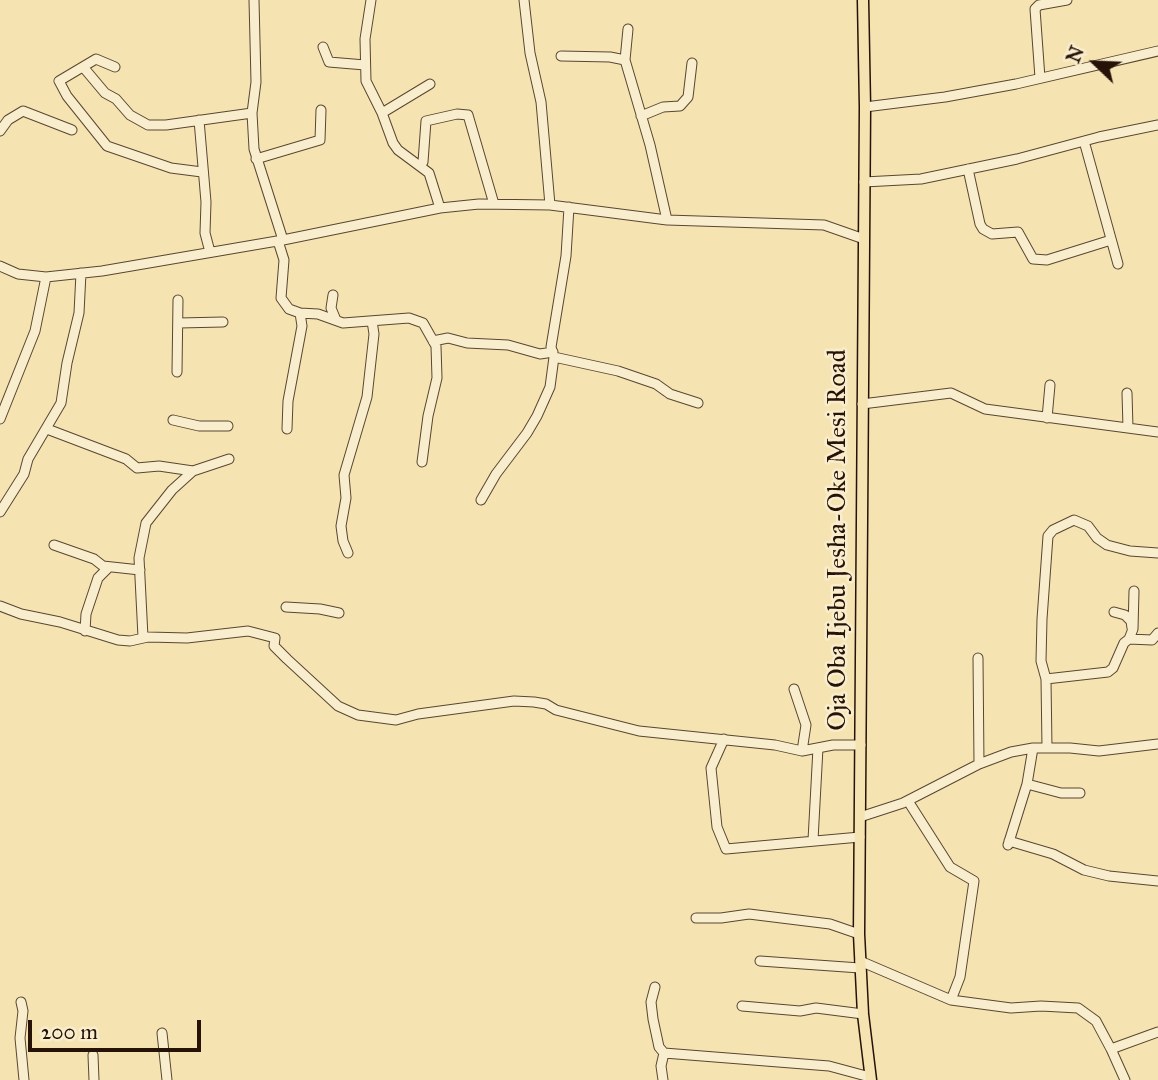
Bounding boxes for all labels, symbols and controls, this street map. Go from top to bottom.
north arrow [1060,28,1130,98]
text: N [1061,43,1089,67]
street label: Oja Oba Ijebu Jesha-Oke Mesi Road [823,349,855,731]
scale bar [32,1006,205,1050]
text: 200 m [41,1019,98,1045]

